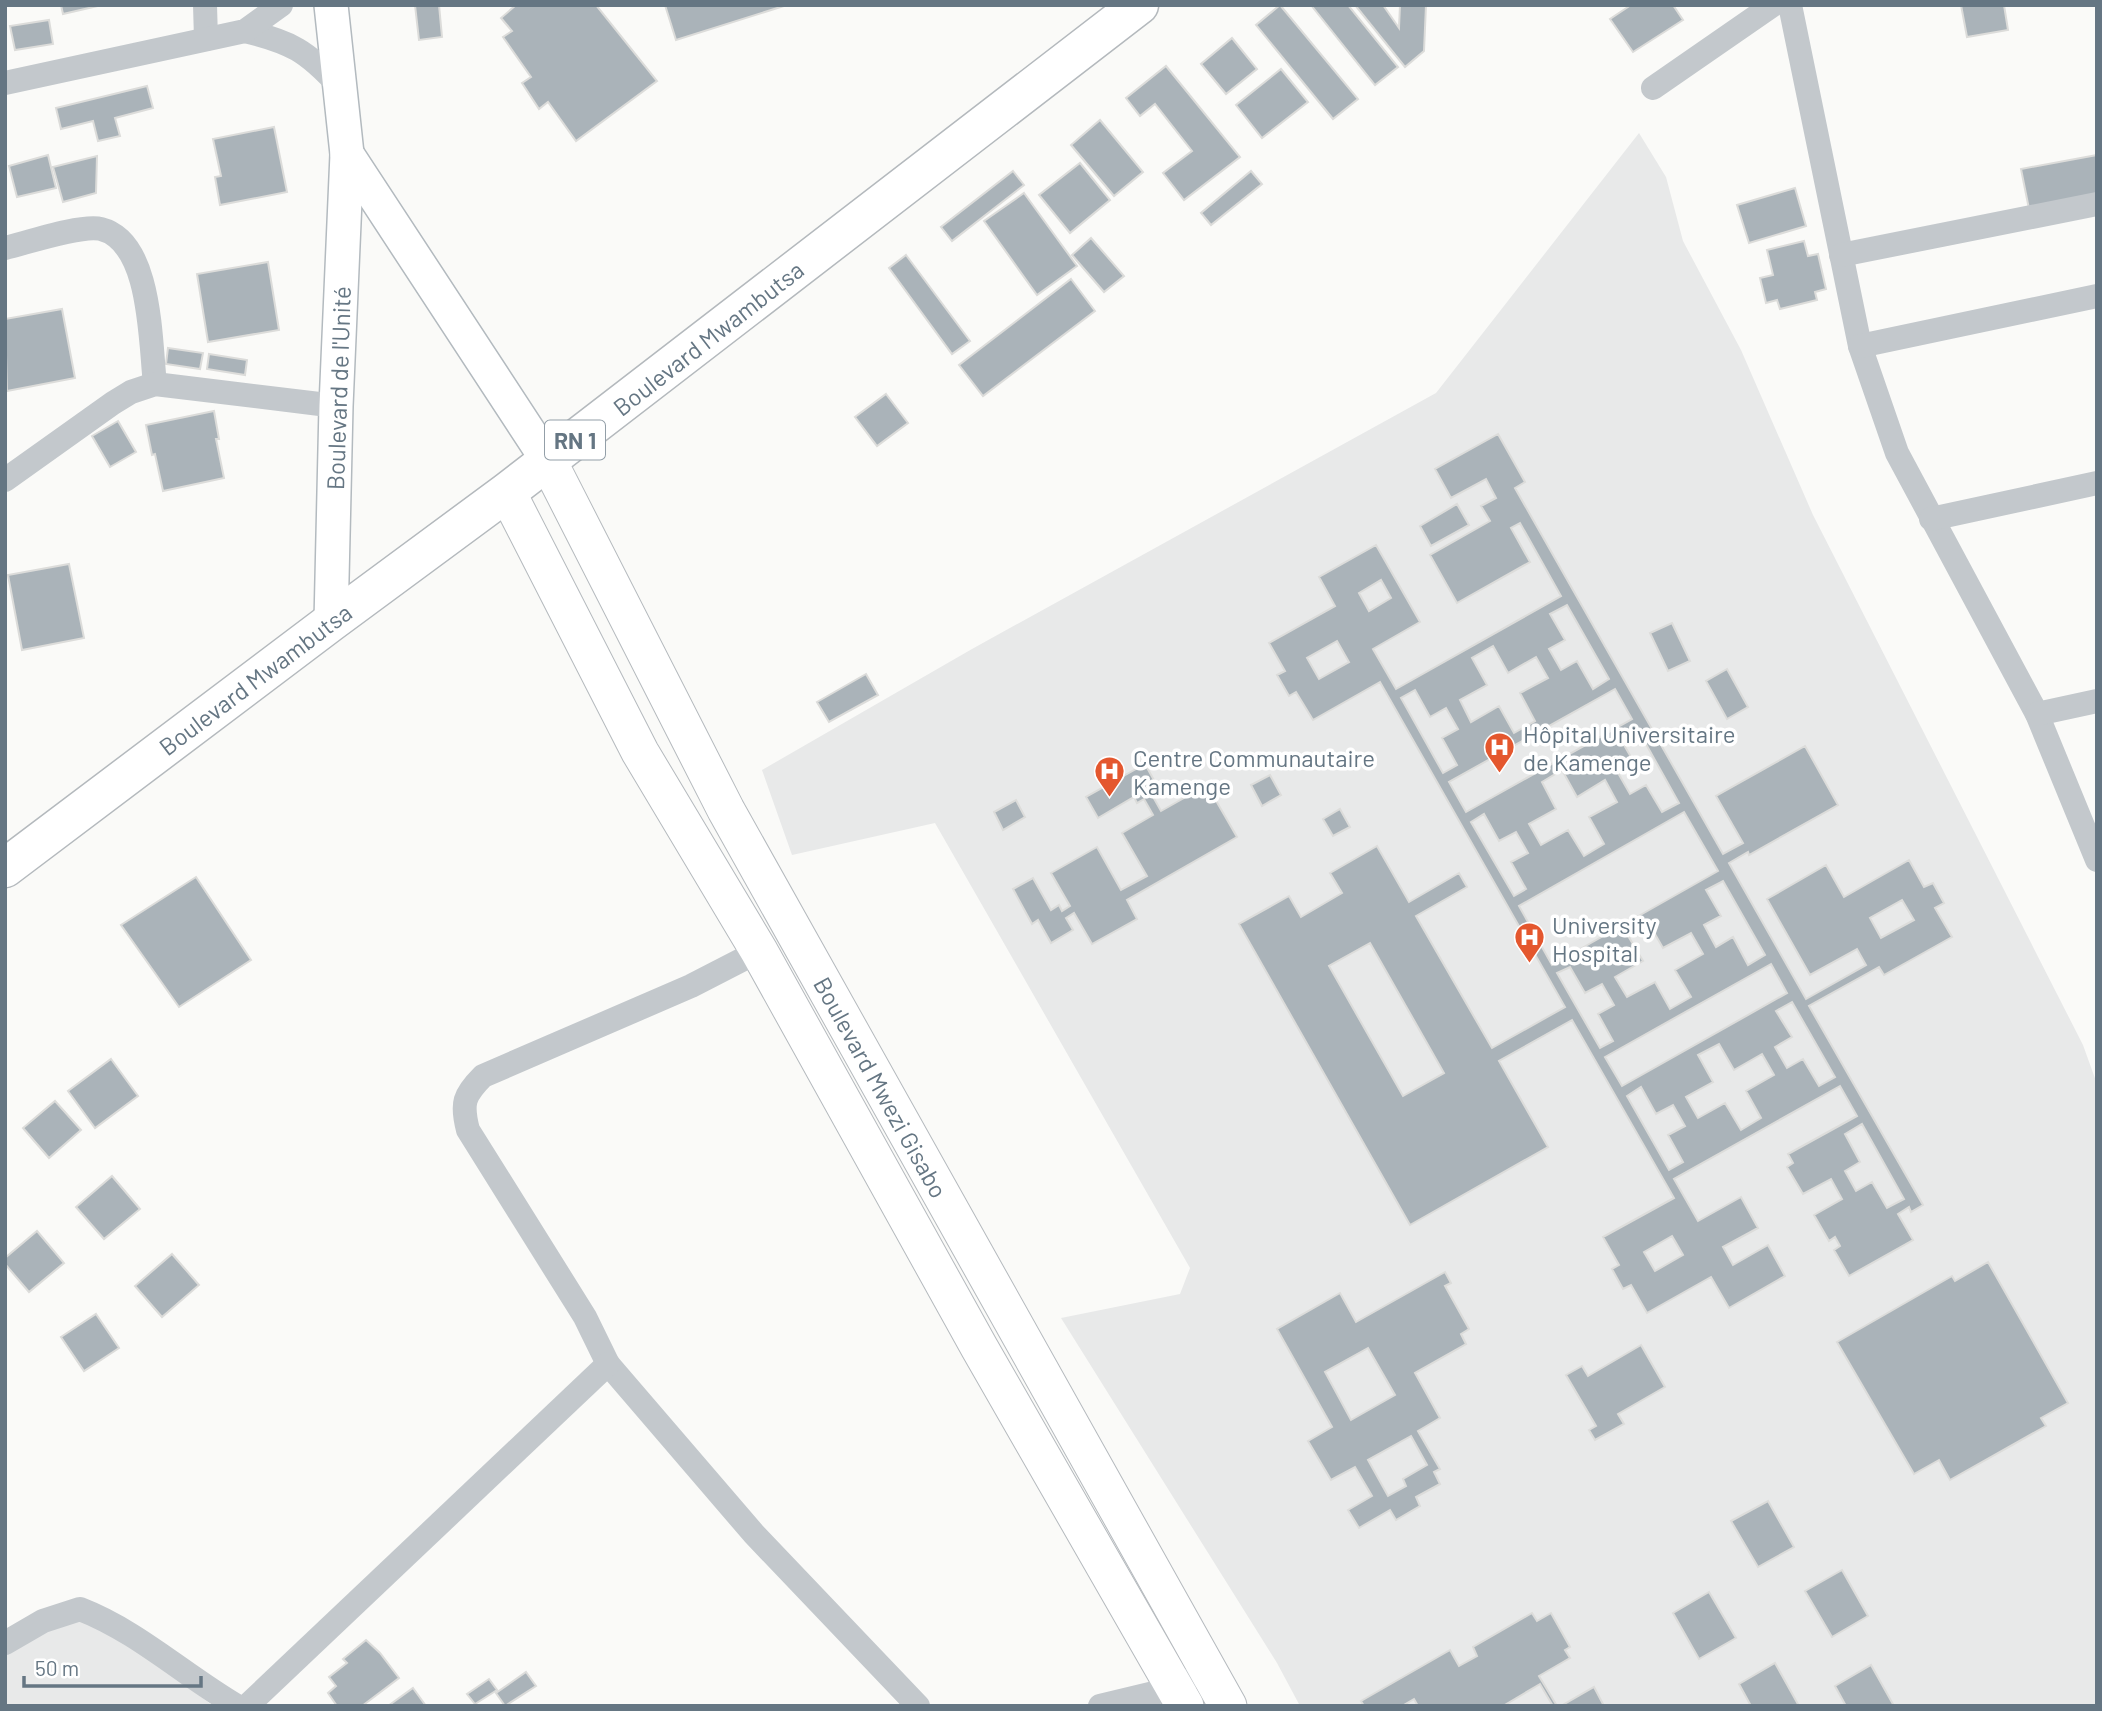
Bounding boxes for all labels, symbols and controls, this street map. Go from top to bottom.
street label: Boulevard Mwambutsa [607,255,809,421]
street label: Boulevard de l'Unité [320,286,356,490]
road number: RN 1 [545,420,605,460]
street label: Boulevard Mwambutsa [153,597,357,761]
place label: Hôpital Universitaire de Kamenge [1523,719,1736,776]
hospital icon: Hôpital Universitaire de Kamenge [1483,730,1517,774]
place label: Centre Communautaire Kamenge [1133,743,1375,800]
hospital icon: Centre Communautaire Kamenge [1093,754,1127,798]
place label: University Hospital [1552,910,1657,967]
hospital icon: University Hospital [1512,921,1546,965]
street label: Boulevard Mwezi Gisabo [808,972,954,1202]
scale bar [24,1644,201,1688]
text: 50 m [35,1655,79,1680]

